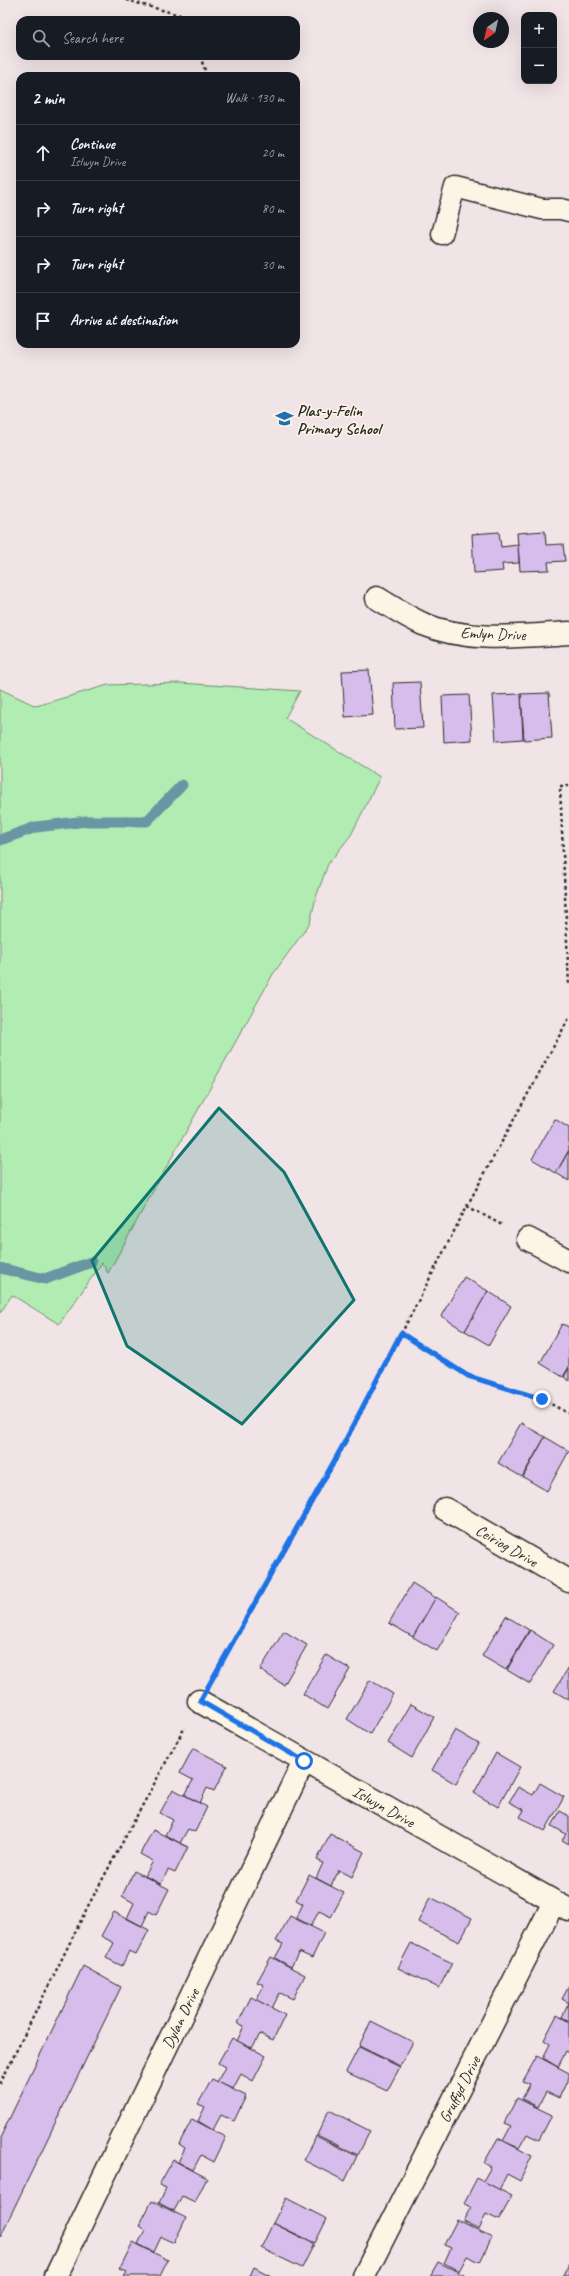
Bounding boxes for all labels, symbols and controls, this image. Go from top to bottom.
north arrow [473,12,509,48]
map controls [521,12,557,84]
button: + [521,12,557,48]
search box [16,16,300,60]
icon: search [30,27,52,49]
text: Search here [62,29,123,48]
button: − [521,48,557,84]
text: 2 min [32,88,65,109]
text: Walk · 130 m [225,90,284,106]
text: Continue [70,135,115,154]
icon: ahead [32,142,54,164]
text: 20 m [262,145,284,161]
text: Islwyn Drive [70,154,125,170]
icon: right [32,198,54,220]
text: Turn right [70,199,123,218]
text: 80 m [262,201,284,217]
icon: right [32,254,54,276]
text: Turn right [70,255,123,274]
text: 30 m [262,257,284,273]
icon: arrive [32,310,54,332]
text: Arrive at destination [70,311,177,330]
place label: Plas-y-Felin Primary School [297,401,384,439]
school or university icon: Plas-y-Felin Primary School [274,409,294,429]
street label: Emlyn Drive [460,623,528,645]
route end [533,1390,551,1408]
street label: Ceiriog Drive [472,1520,543,1572]
route start [295,1752,313,1770]
street label: Islwyn Drive [349,1782,420,1833]
street label: Dylan Drive [158,1984,205,2052]
street label: Gruffyd Drive [435,2051,486,2126]

